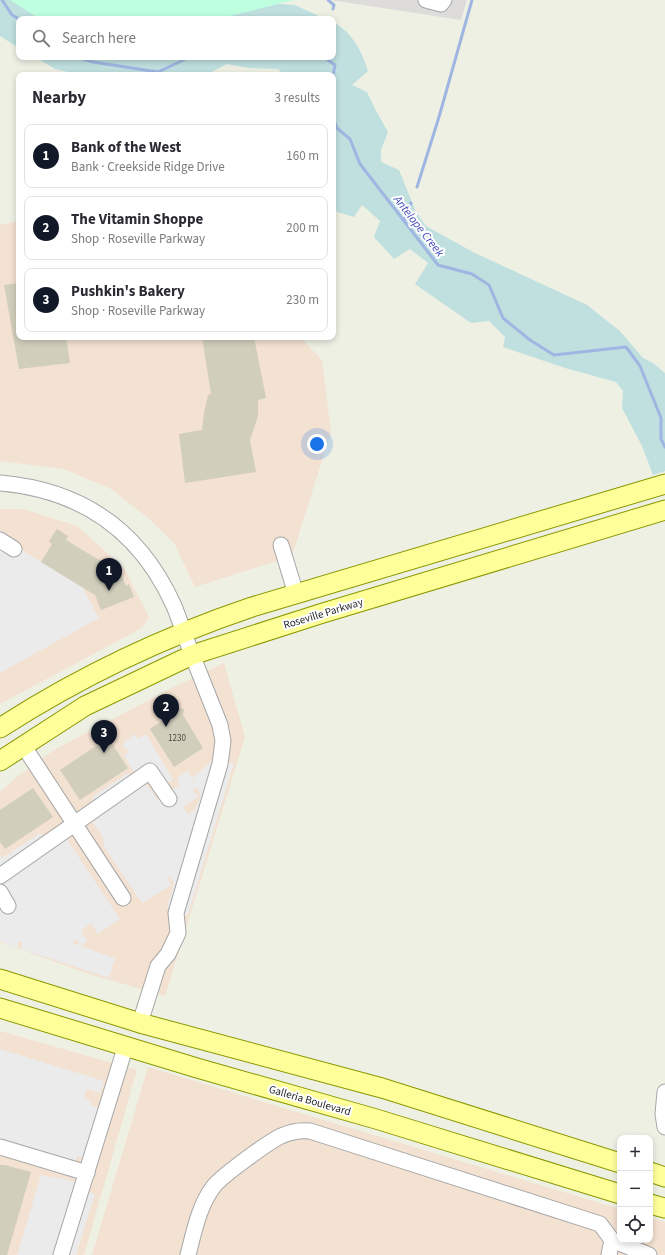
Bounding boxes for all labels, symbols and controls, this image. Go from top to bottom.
search box [16,16,336,60]
icon: search [30,27,52,49]
text: Search here [62,28,136,49]
text: Nearby [32,86,86,110]
text: 3 results [275,89,320,107]
text: Bank of the West [71,137,181,158]
text: 1 [43,147,49,165]
text: 160 m [286,147,319,165]
text: Bank · Creekside Ridge Drive [71,158,225,176]
water label: Antelope Creek [389,191,448,261]
text: The Vitamin Shoppe [71,209,203,230]
text: 2 [43,219,49,237]
text: 200 m [286,219,319,237]
text: Shop · Roseville Parkway [71,230,205,248]
text: Pushkin's Bakery [71,281,185,302]
text: 3 [43,291,49,309]
text: 230 m [286,291,319,309]
text: Shop · Roseville Parkway [71,302,205,320]
your location [307,434,327,454]
pin: 1 [96,558,122,591]
street label: Roseville Parkway [282,594,365,633]
pin: 2 [153,694,179,727]
pin: 3 [91,720,117,753]
house number: 1230 [168,732,186,745]
street label: Galleria Boulevard [267,1082,353,1119]
map controls [617,1135,653,1243]
button: + [617,1135,653,1171]
button: − [617,1171,653,1207]
button: locate [617,1207,653,1243]

